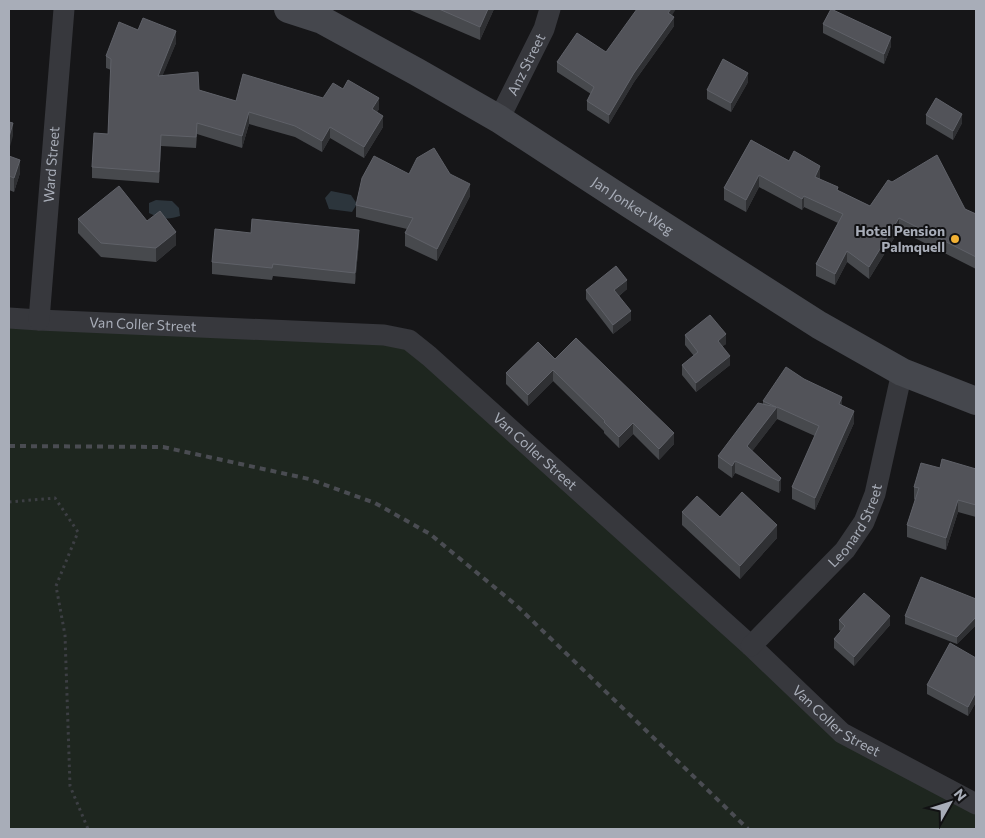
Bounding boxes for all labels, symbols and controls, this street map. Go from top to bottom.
street label: Anz Street [503,30,549,98]
street label: Ward Street [39,125,63,203]
street label: Jan Jonker Weg [589,173,677,238]
place label: Hotel Pension Palmquell [855,222,945,255]
marker: Hotel Pension Palmquell [949,233,961,245]
street label: Van Coller Street [89,313,197,335]
street label: Van Coller Street [490,409,581,493]
street label: Leonard Street [824,482,885,570]
street label: Van Coller Street [789,681,883,760]
north arrow [925,778,975,828]
text: N [951,785,970,804]

